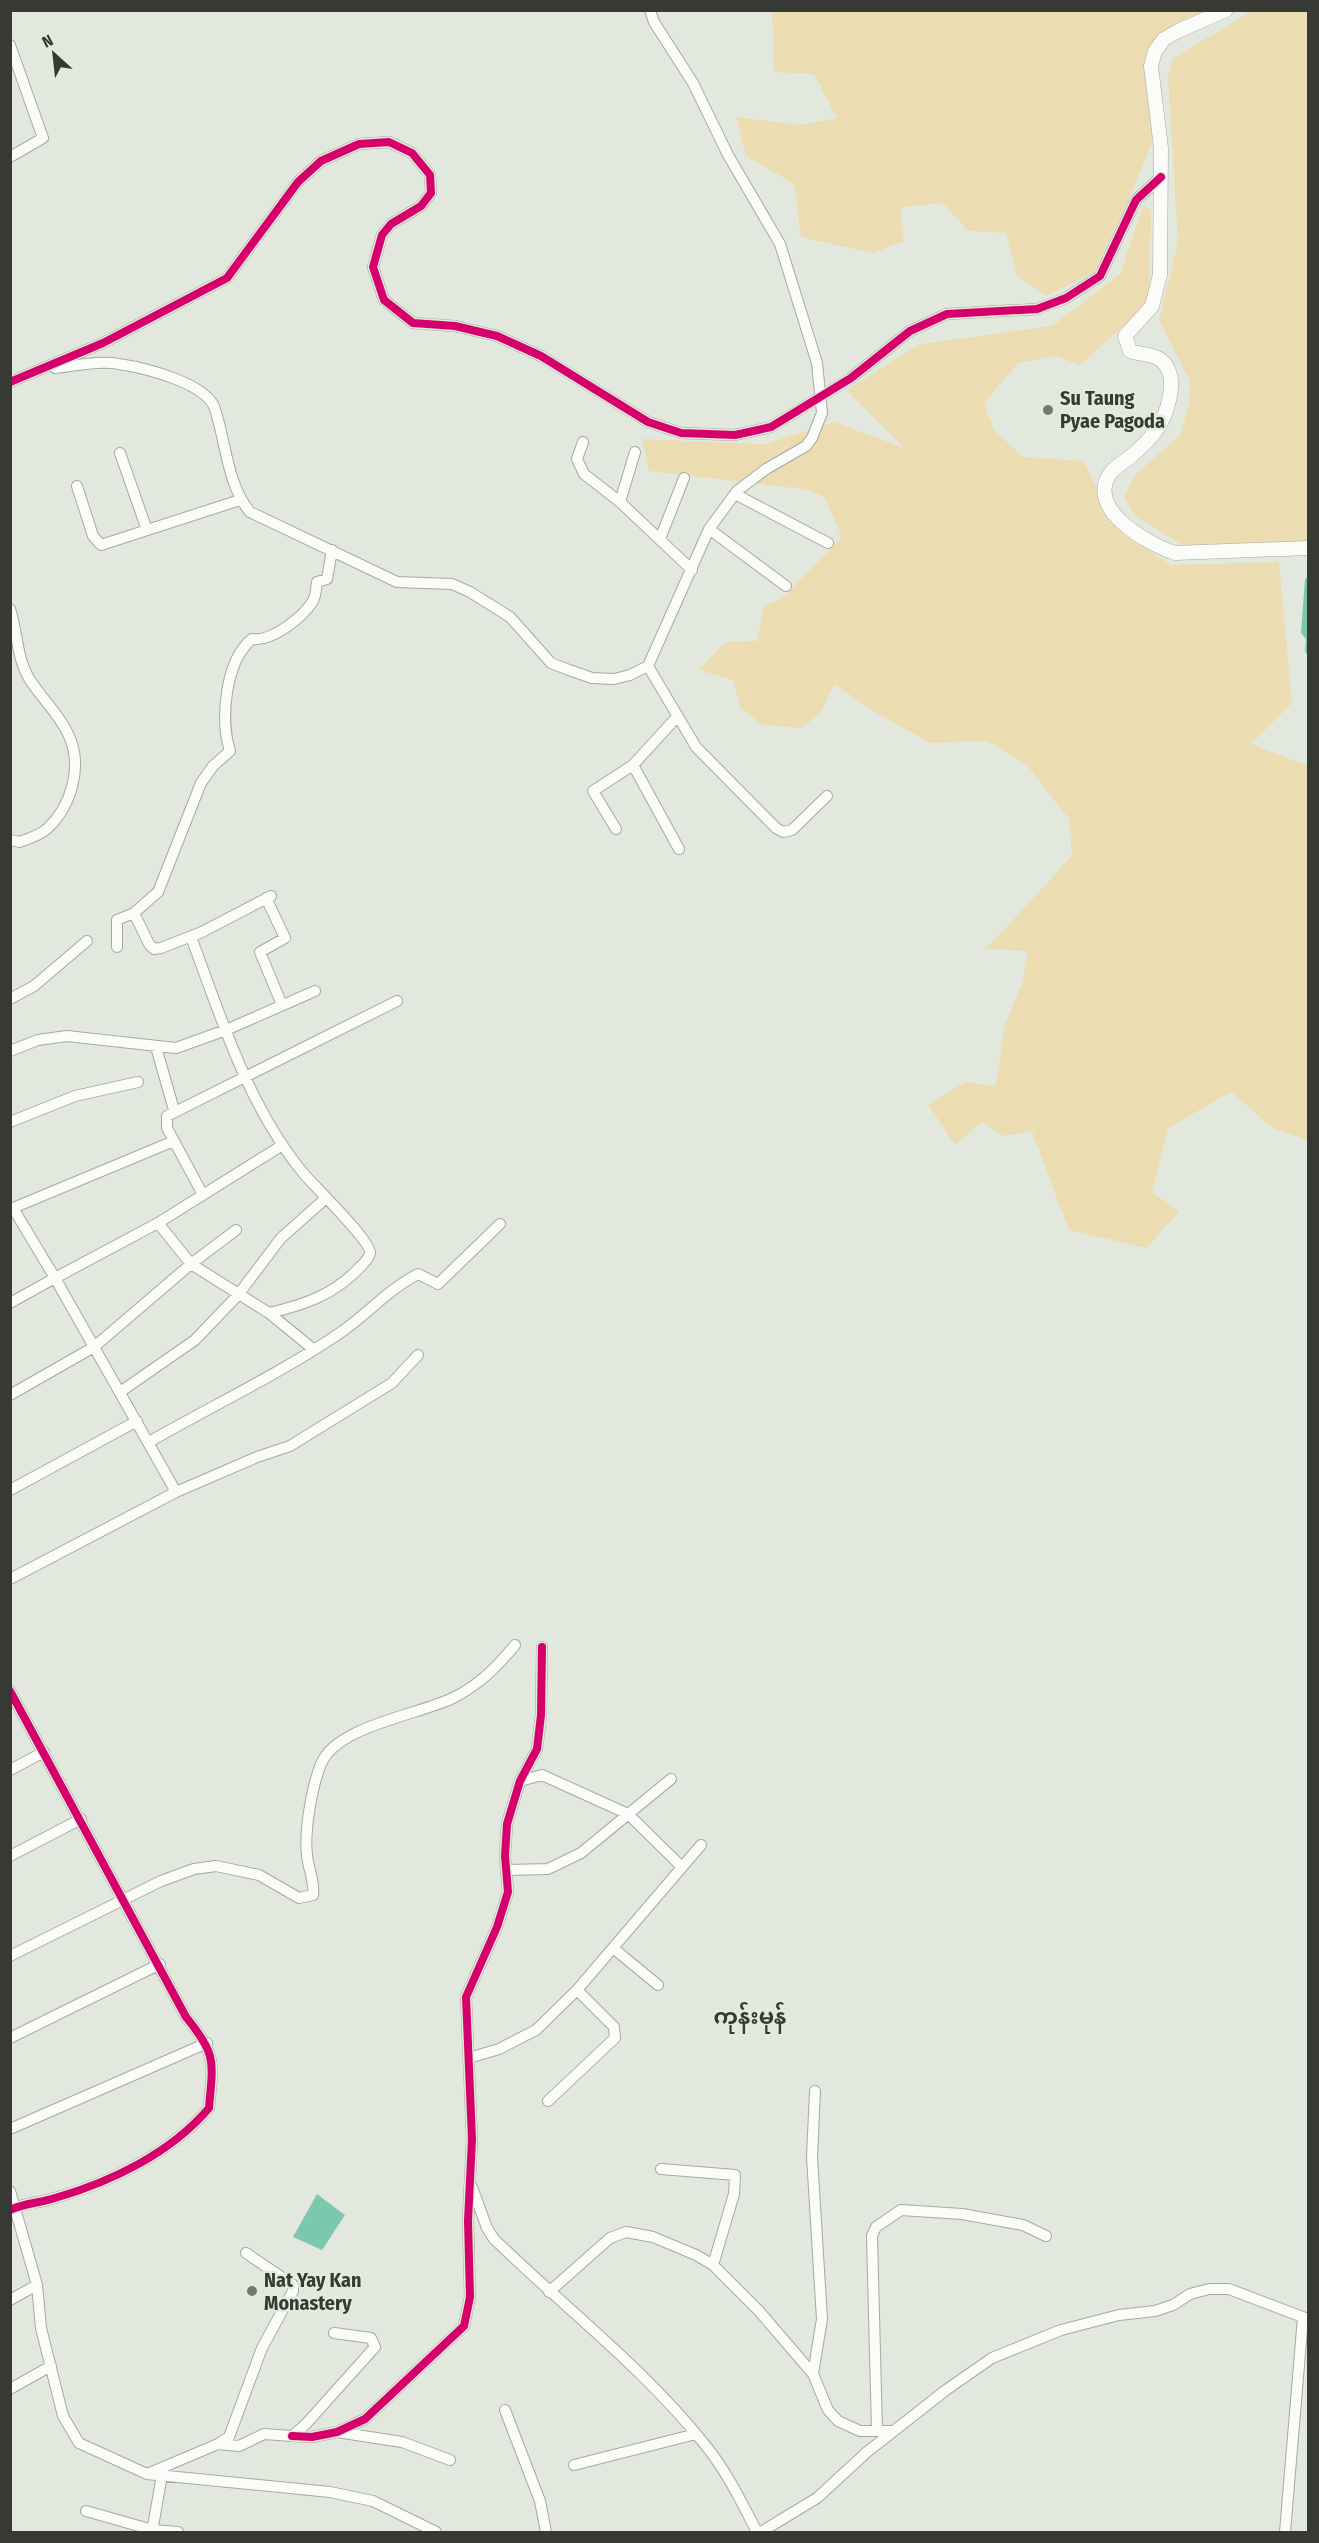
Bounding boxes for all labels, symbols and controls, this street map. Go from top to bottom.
north arrow [24,24,84,84]
text: N [39,30,56,52]
place label: Su Taung Pyae Pagoda [1060,386,1165,433]
marker: Su Taung Pyae Pagoda [1041,403,1055,417]
district label: ကုန်းမုန် [714,2001,786,2034]
place label: Nat Yay Kan Monastery [264,2268,361,2315]
marker: Nat Yay Kan Monastery [245,2284,259,2298]

